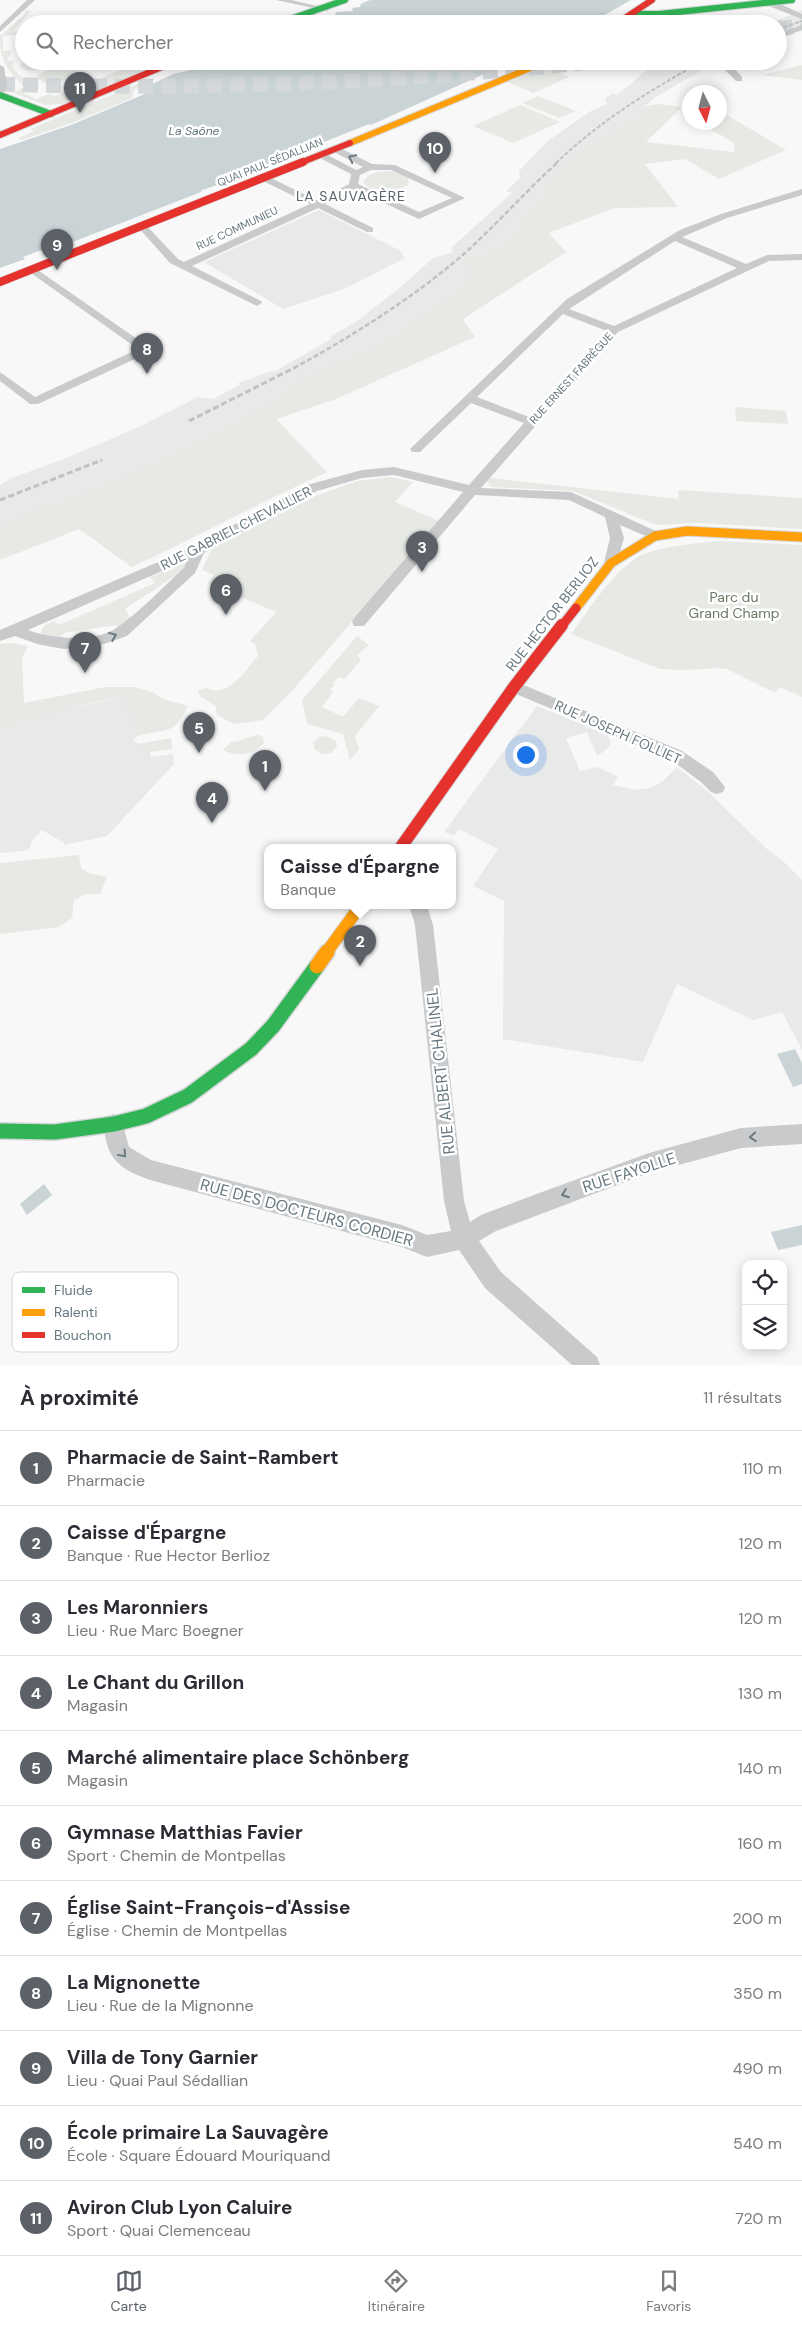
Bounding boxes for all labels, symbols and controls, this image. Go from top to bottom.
search box [15,15,787,70]
icon: search [33,29,61,57]
text: Rechercher [73,30,173,55]
pin: 11 [64,72,96,113]
north arrow [682,85,727,130]
water label: La Saône [169,123,220,139]
pin: 10 [419,132,451,173]
street label: QUAI PAUL SÉDALLIAN [215,134,325,190]
one-way arrow [348,154,357,164]
district label: LA SAUVAGÈRE [296,187,406,205]
street label: RUE COMMUNIEU [194,203,280,253]
pin: 9 [41,229,73,270]
street label: RUE ERNEST FABRÈGUE [526,329,616,427]
pin: 8 [131,333,163,374]
street label: RUE GABRIEL CHEVALLIER [157,482,315,574]
pin: 3 [406,531,438,572]
street label: RUE HECTOR BERLIOZ [502,553,602,675]
pin: 6 [210,574,242,615]
park label: Parc du Grand Champ [689,588,780,622]
one-way arrow [108,631,117,642]
pin: 7 [69,632,101,673]
street label: RUE JOSEPH FOLLIET [552,696,684,768]
pin: 5 [183,712,215,753]
your location [513,742,539,768]
pin: 1 [249,750,281,791]
pin: 4 [196,782,228,823]
popup [264,844,456,909]
text: Caisse d'Épargne [280,854,440,879]
text: Banque [280,879,336,900]
pin: 2 [344,925,376,966]
street label: RUE ALBERT CHALINEL [421,987,460,1155]
one-way arrow [749,1132,757,1143]
one-way arrow [117,1148,126,1157]
street label: RUE FAYOLLE [580,1148,679,1197]
street label: RUE DES DOCTEURS CORDIER [198,1174,416,1251]
one-way arrow [561,1188,569,1198]
map controls [742,1260,787,1350]
button: locate [742,1260,787,1305]
legend [12,1272,178,1352]
text: Fluide [54,1281,93,1299]
text: Ralenti [54,1303,98,1321]
button: layers [742,1305,787,1350]
text: Bouchon [54,1326,111,1344]
text: À proximité [20,1384,139,1412]
text: 11 résultats [703,1387,782,1408]
text: Pharmacie de Saint-Rambert [67,1445,339,1470]
text: 1 [33,1458,39,1479]
text: 110 m [743,1458,782,1479]
text: Pharmacie [67,1470,145,1491]
text: Caisse d'Épargne [67,1520,226,1545]
text: 2 [31,1533,41,1554]
text: 120 m [738,1533,782,1554]
text: Banque · Rue Hector Berlioz [67,1545,270,1566]
text: Les Maronniers [67,1595,208,1620]
text: 3 [31,1608,41,1629]
text: 120 m [738,1608,782,1629]
text: Lieu · Rue Marc Boegner [67,1620,244,1641]
text: Le Chant du Grillon [67,1670,244,1695]
text: 4 [31,1683,41,1704]
text: 130 m [738,1683,782,1704]
text: Magasin [67,1695,128,1716]
text: Marché alimentaire place Schönberg [67,1745,409,1770]
text: 5 [31,1758,41,1779]
text: 140 m [738,1758,782,1779]
text: Magasin [67,1770,128,1791]
text: Gymnase Matthias Favier [67,1820,303,1845]
text: 6 [31,1833,41,1854]
text: 160 m [738,1833,782,1854]
text: Sport · Chemin de Montpellas [67,1845,286,1866]
text: Église Saint-François-d'Assise [67,1895,350,1920]
text: 7 [32,1908,40,1929]
text: 200 m [733,1908,782,1929]
text: Église · Chemin de Montpellas [67,1920,287,1941]
text: La Mignonette [67,1970,201,1995]
text: 8 [31,1983,41,2004]
text: 350 m [733,1983,782,2004]
text: Lieu · Rue de la Mignonne [67,1995,253,2016]
text: Villa de Tony Garnier [67,2045,258,2070]
text: 9 [31,2058,41,2079]
text: 490 m [733,2058,782,2079]
text: Lieu · Quai Paul Sédallian [67,2070,248,2091]
text: École primaire La Sauvagère [67,2120,329,2145]
text: 10 [27,2133,45,2154]
text: 540 m [733,2133,782,2154]
text: École · Square Édouard Mouriquand [67,2145,331,2166]
text: Aviron Club Lyon Caluire [67,2195,292,2220]
text: 11 [30,2208,42,2229]
text: 720 m [735,2208,782,2229]
text: Sport · Quai Clemenceau [67,2220,251,2241]
tab: Carte [111,2267,147,2315]
tab: Itinéraire [368,2267,425,2315]
tab: Favoris [646,2267,691,2315]

